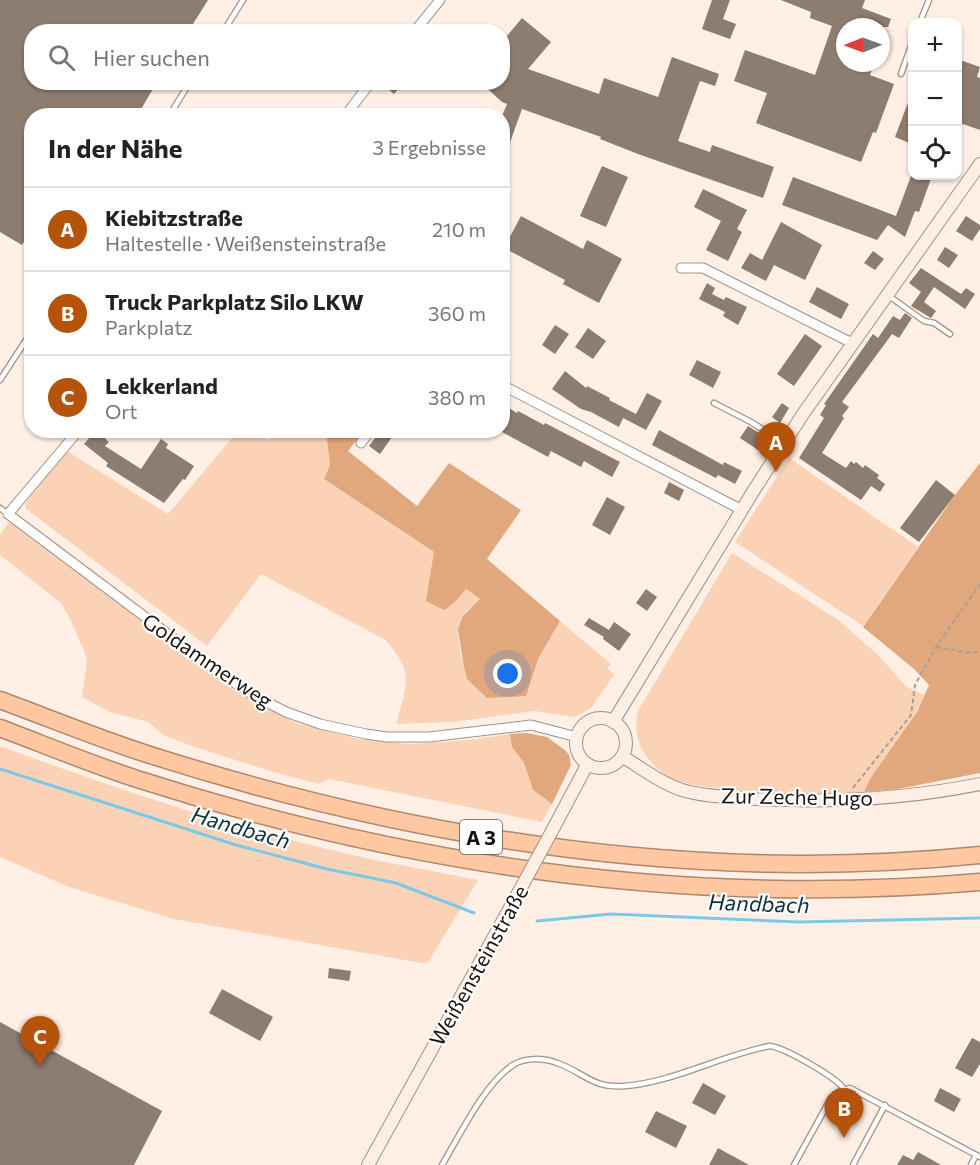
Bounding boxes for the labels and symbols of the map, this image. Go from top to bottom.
north arrow [836,18,890,72]
pin: A [756,422,796,472]
street label: Goldammerweg [138,607,278,713]
your location [493,659,522,688]
street label: Zur Zeche Hugo [721,782,873,810]
water label: Handbach [189,800,293,854]
road number: A 3 [460,820,502,854]
street label: Weißensteinstraße [423,880,533,1050]
water label: Handbach [708,888,810,918]
pin: C [20,1016,60,1066]
pin: B [824,1088,864,1138]

